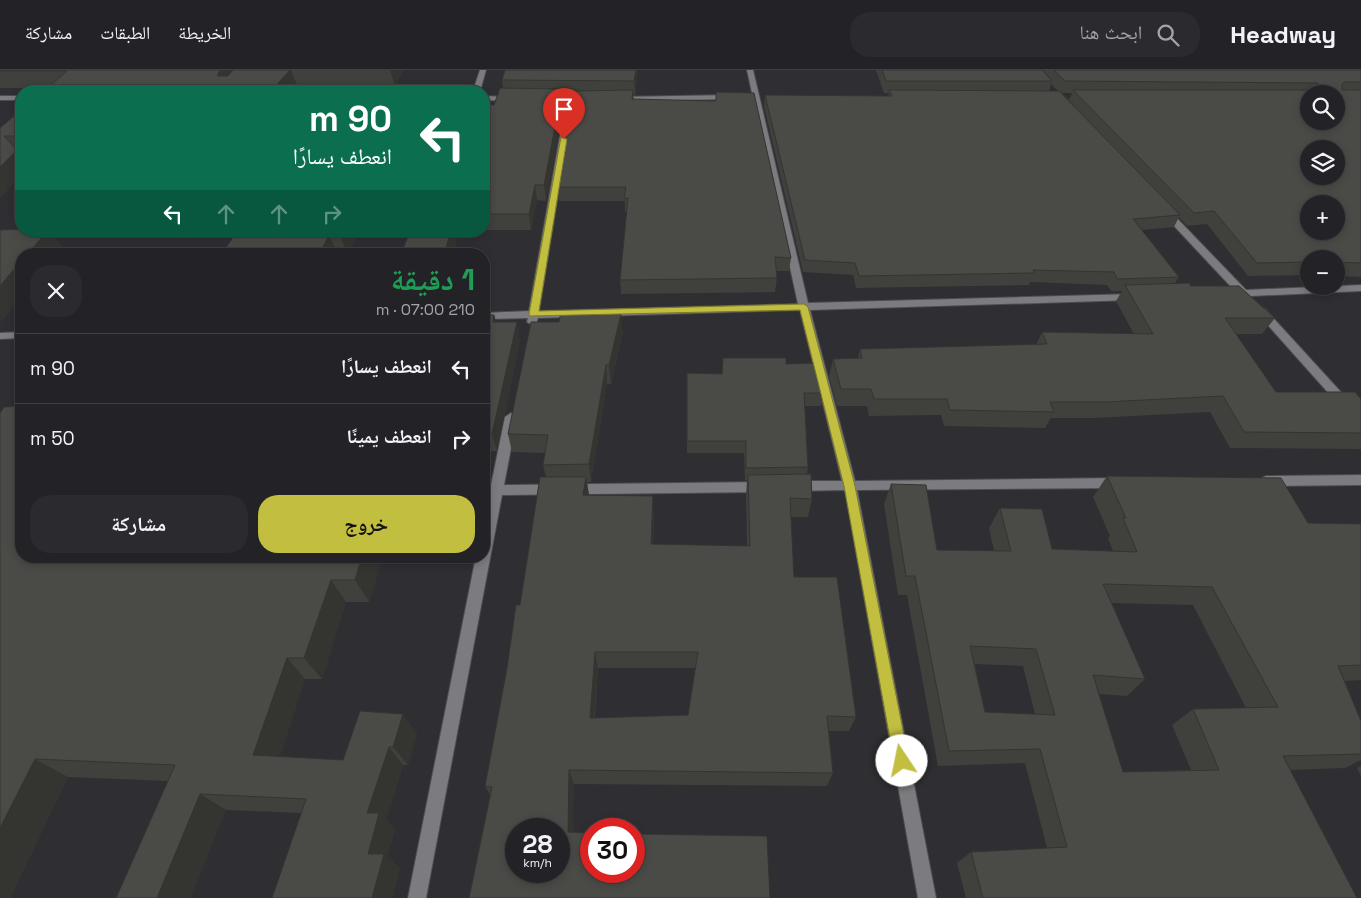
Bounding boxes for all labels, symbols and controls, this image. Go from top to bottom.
search box [850,12,1200,57]
text: Headway [1230,19,1336,50]
text: ابحث هنا [1080,20,1142,45]
text: مشاركة [25,21,72,44]
text: الطبقات [100,21,150,44]
text: الخريطة [178,21,231,44]
icon: search [1154,21,1182,49]
map controls [1300,85,1345,295]
button: search [1300,85,1345,130]
pin [543,88,585,139]
icon: arrive [550,95,578,123]
text: 90 m [309,97,392,141]
icon: left [410,105,475,170]
button: layers [1300,140,1345,185]
text: انعطف يسارًا [293,142,392,170]
button: + [1300,195,1345,240]
icon: left [159,200,187,228]
icon: ahead [212,200,240,228]
icon: ahead [265,200,293,228]
icon: right [318,200,346,228]
button: − [1300,250,1345,295]
text: 1 دقيقة [391,260,475,299]
button: close [30,265,82,317]
text: 210 m · 07:00 [376,299,475,320]
text: انعطف يسارًا [341,354,432,379]
icon: left [447,355,475,383]
text: 90 m [30,356,75,381]
text: انعطف يمينًا [347,424,432,449]
icon: right [447,425,475,453]
text: 50 m [30,426,75,451]
button: مشاركة [30,495,248,553]
button: خروج [258,495,475,553]
position arrow [875,734,927,786]
speed limit sign: 30 [580,818,645,883]
text: 28 [523,828,552,860]
text: km/h [523,855,552,871]

